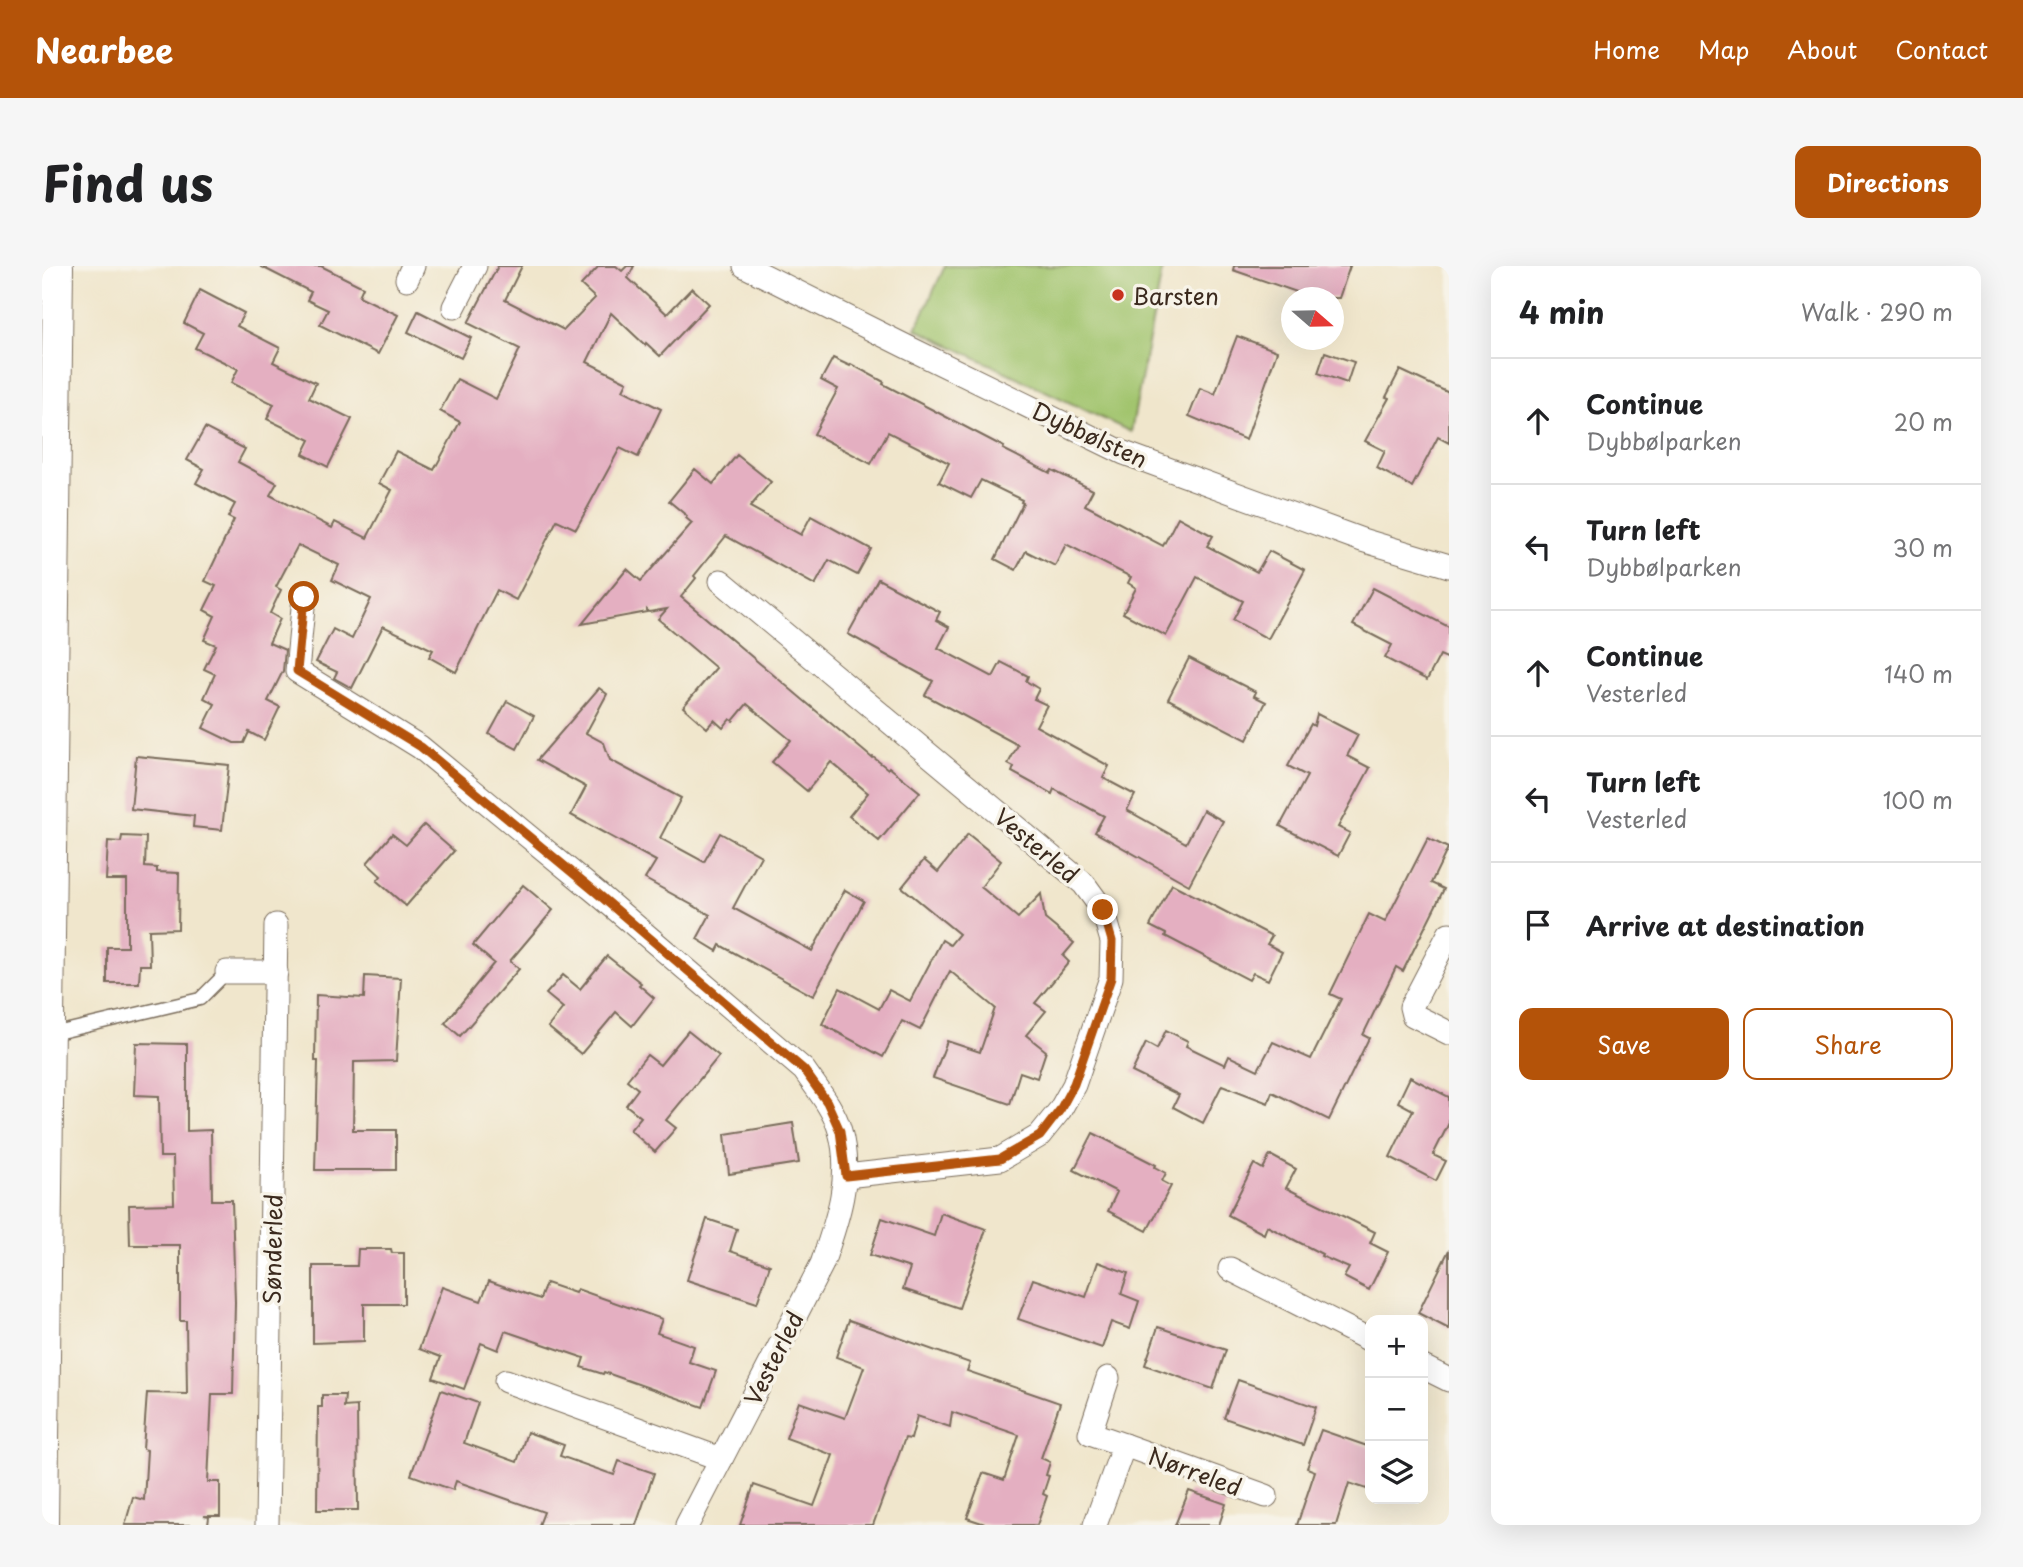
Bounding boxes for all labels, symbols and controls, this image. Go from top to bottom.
text: Nearbee [35,24,173,74]
text: Home [1593,31,1660,67]
text: Map [1698,31,1749,67]
text: About [1787,31,1857,67]
text: Contact [1895,31,1988,67]
text: Find us [42,145,213,219]
button: Directions [1795,146,1981,218]
place label: Barsten [1132,278,1219,313]
marker: Barsten [1110,287,1126,303]
north arrow [1281,287,1344,350]
text: 4 min [1519,289,1605,334]
text: Walk · 290 m [1801,294,1953,329]
text: Continue [1586,384,1703,423]
street label: Dybbølsten [1026,392,1154,476]
icon: ahead [1519,402,1557,440]
text: 20 m [1894,404,1953,439]
text: Dybbølparken [1586,423,1742,458]
text: Turn left [1586,510,1701,549]
icon: left [1519,528,1557,566]
text: 30 m [1892,530,1953,565]
text: Dybbølparken [1586,549,1742,584]
route start [288,581,319,612]
text: Continue [1586,636,1703,675]
icon: ahead [1519,654,1557,692]
text: 140 m [1884,656,1953,691]
text: Vesterled [1586,675,1687,710]
text: Turn left [1586,762,1701,801]
icon: left [1519,780,1557,818]
text: 100 m [1883,782,1953,817]
street label: Vesterled [987,799,1087,891]
text: Vesterled [1586,801,1687,836]
route end [1087,894,1118,925]
icon: arrive [1519,906,1557,944]
text: Arrive at destination [1586,906,1865,945]
button: Save [1519,1008,1729,1080]
button: Share [1743,1008,1953,1080]
street label: Sønderled [254,1194,290,1304]
street label: Vesterled [734,1305,812,1411]
map controls [1365,1315,1428,1504]
button: + [1365,1315,1428,1378]
button: − [1365,1378,1428,1441]
street label: Nørreled [1143,1438,1247,1504]
button: layers [1365,1441,1428,1504]

